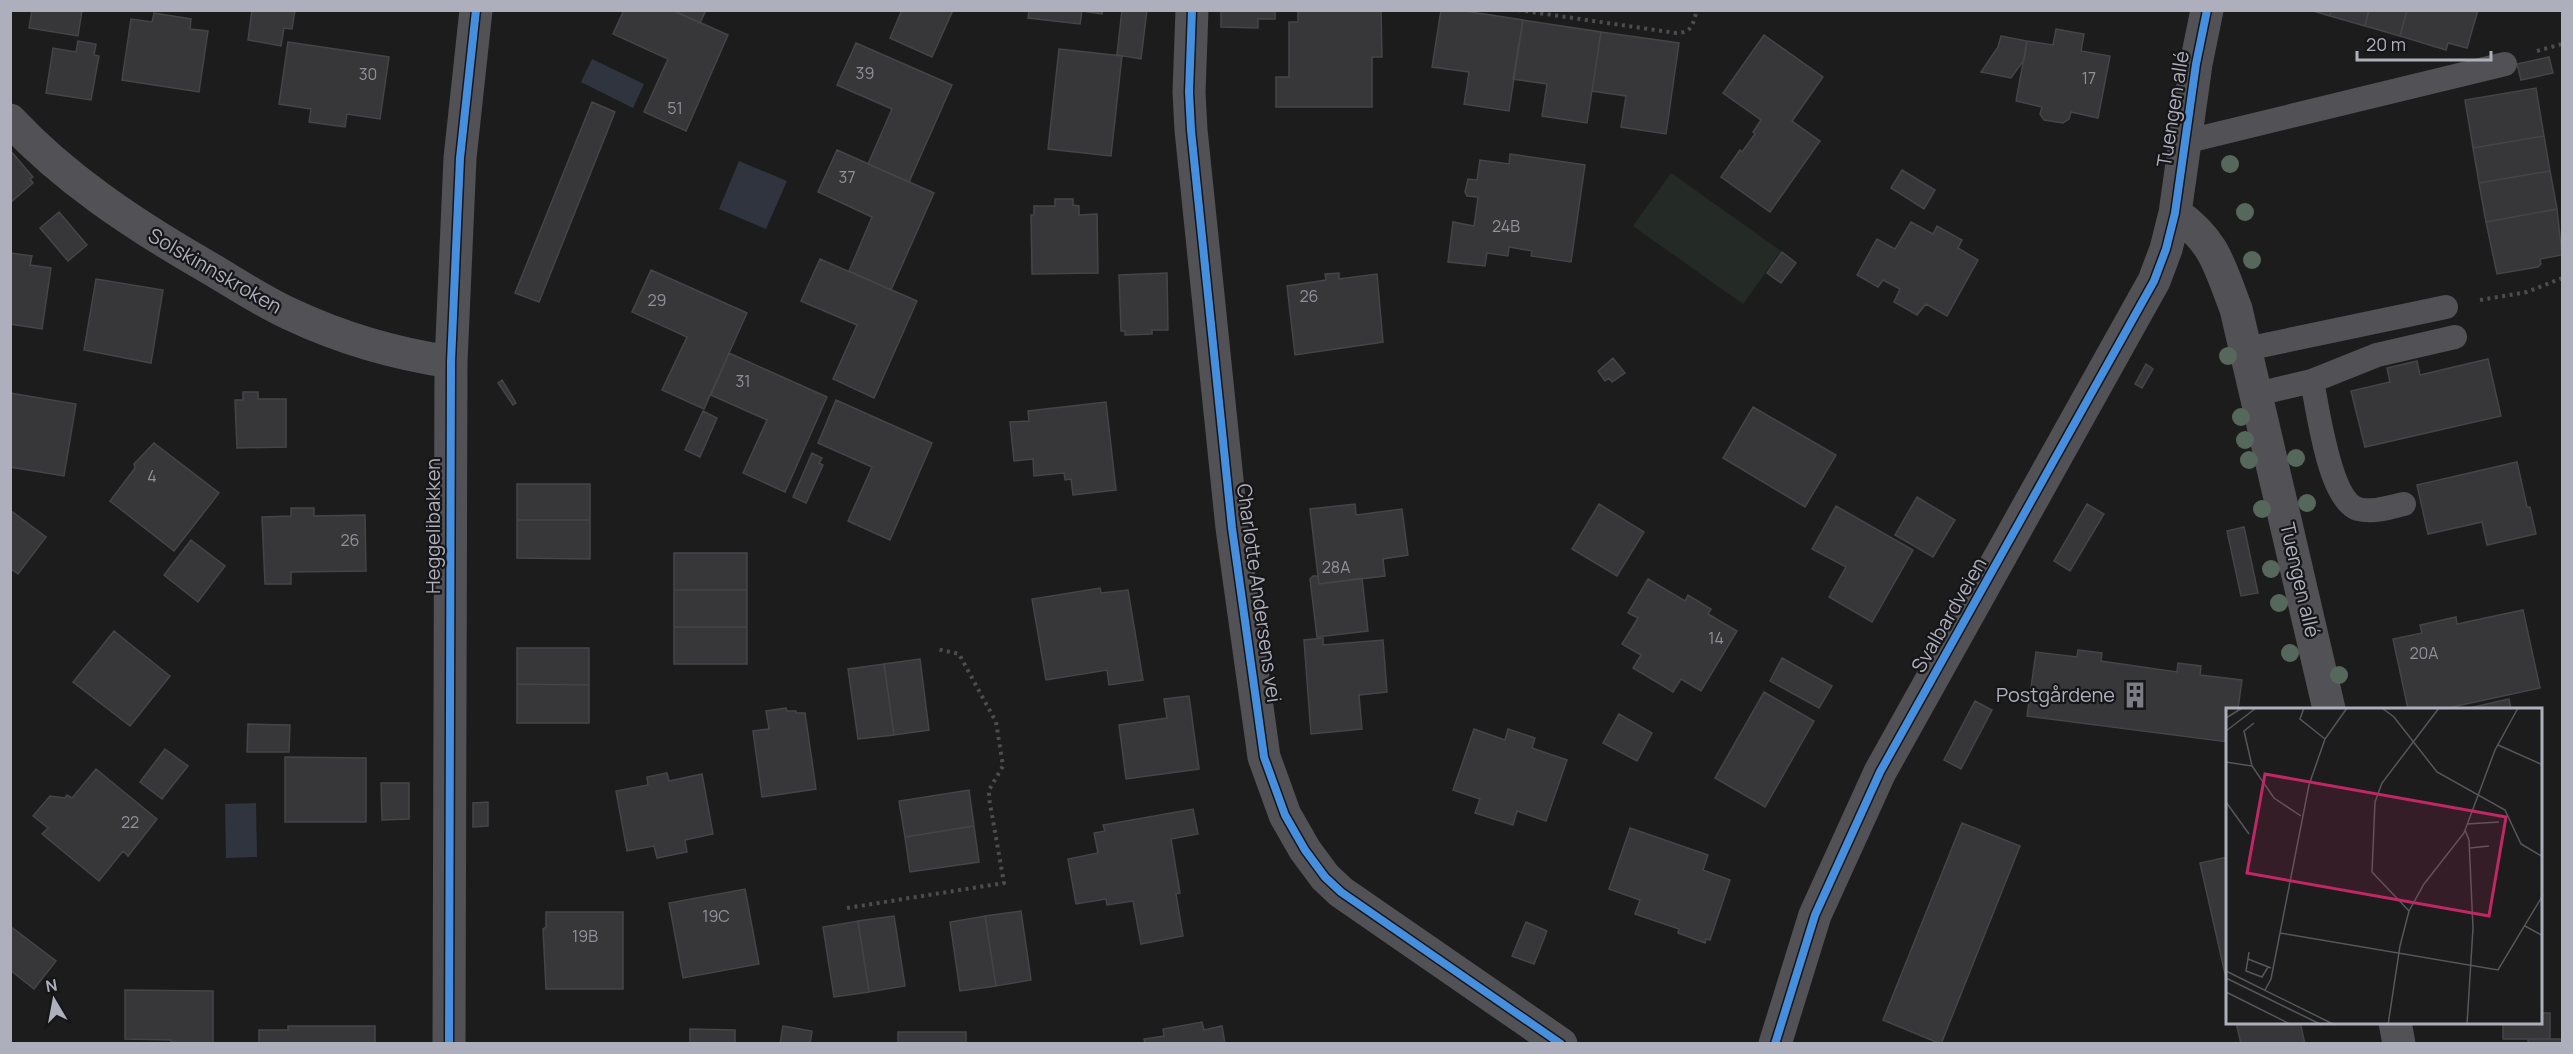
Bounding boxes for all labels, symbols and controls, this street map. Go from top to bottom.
scale bar [2357,24,2490,62]
text: 20 m [2366,32,2406,56]
street label: Tuengen allé [2150,49,2195,169]
house number: 39 [856,62,874,84]
house number: 30 [359,63,377,85]
house number: 17 [2082,67,2096,89]
house number: 51 [667,97,683,119]
house number: 37 [839,166,855,188]
house number: 24B [1492,215,1520,237]
street label: Solskinnskroken [144,221,287,320]
house number: 26 [1299,285,1319,307]
house number: 29 [647,289,667,311]
house number: 31 [735,370,751,392]
street label: Heggelibakken [419,458,446,594]
house number: 4 [147,465,157,487]
street label: Charlotte Andersens vei [1231,482,1288,704]
street label: Tuengen allé [2274,520,2327,640]
house number: 26 [340,529,360,551]
street label: Svalbardveien [1905,552,1992,677]
house number: 28A [1322,556,1350,578]
house number: 14 [1708,627,1724,649]
house number: 20A [2409,642,2439,664]
building icon: Postgårdene [2120,680,2150,710]
place label: Postgårdene [1996,681,2115,708]
inset map [2226,708,2543,1024]
house number: 22 [121,811,139,833]
house number: 19C [702,905,730,927]
house number: 19B [572,925,598,947]
north arrow [24,970,84,1030]
text: N [44,973,59,997]

